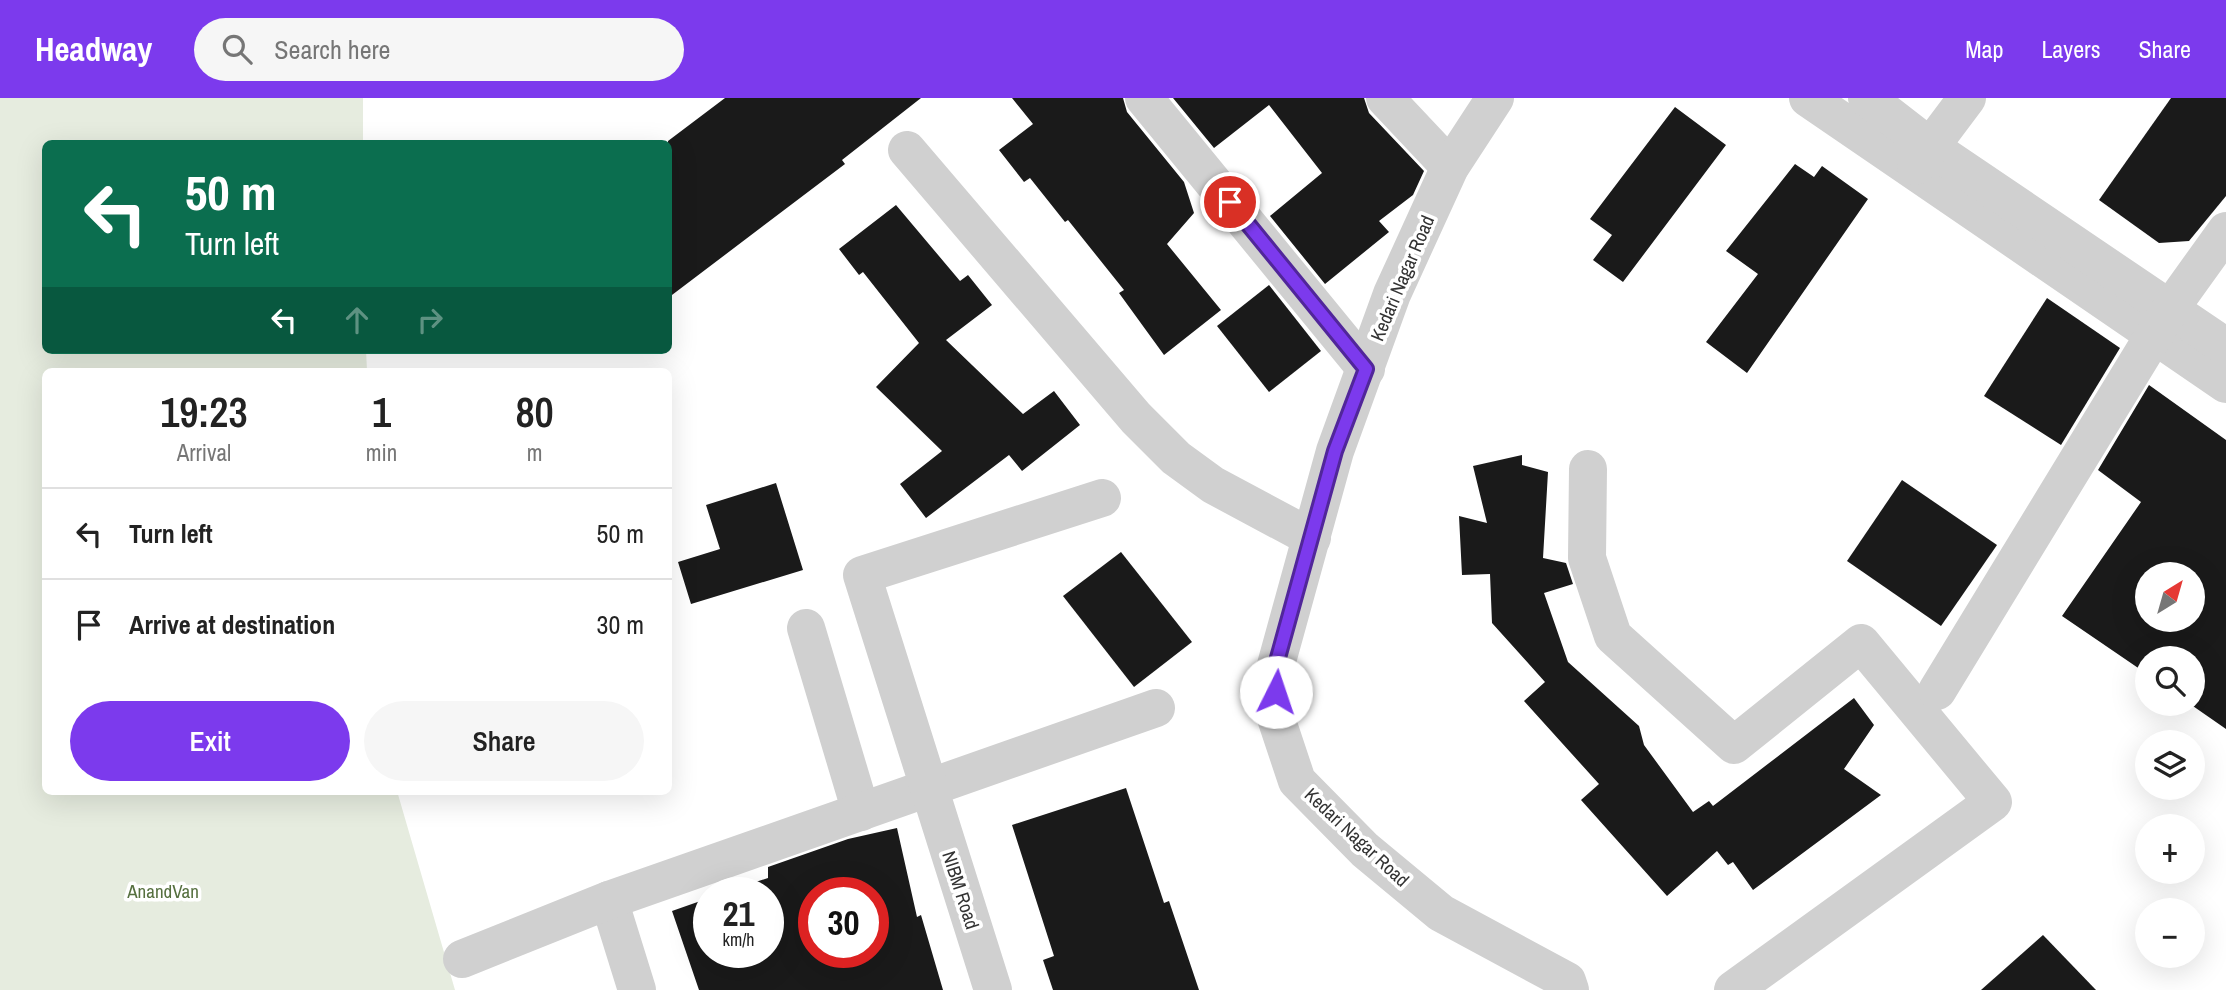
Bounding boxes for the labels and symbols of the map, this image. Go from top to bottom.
pin [1200,172,1260,232]
street label: Kedari Nagar Road [1364,211,1440,345]
north arrow [2135,562,2205,632]
position arrow [1239,655,1313,729]
street label: Kedari Nagar Road [1299,782,1415,892]
street label: NIBM Road [936,848,986,932]
speed limit sign: 30 [798,877,889,968]
park label: AnandVan [126,878,199,904]

